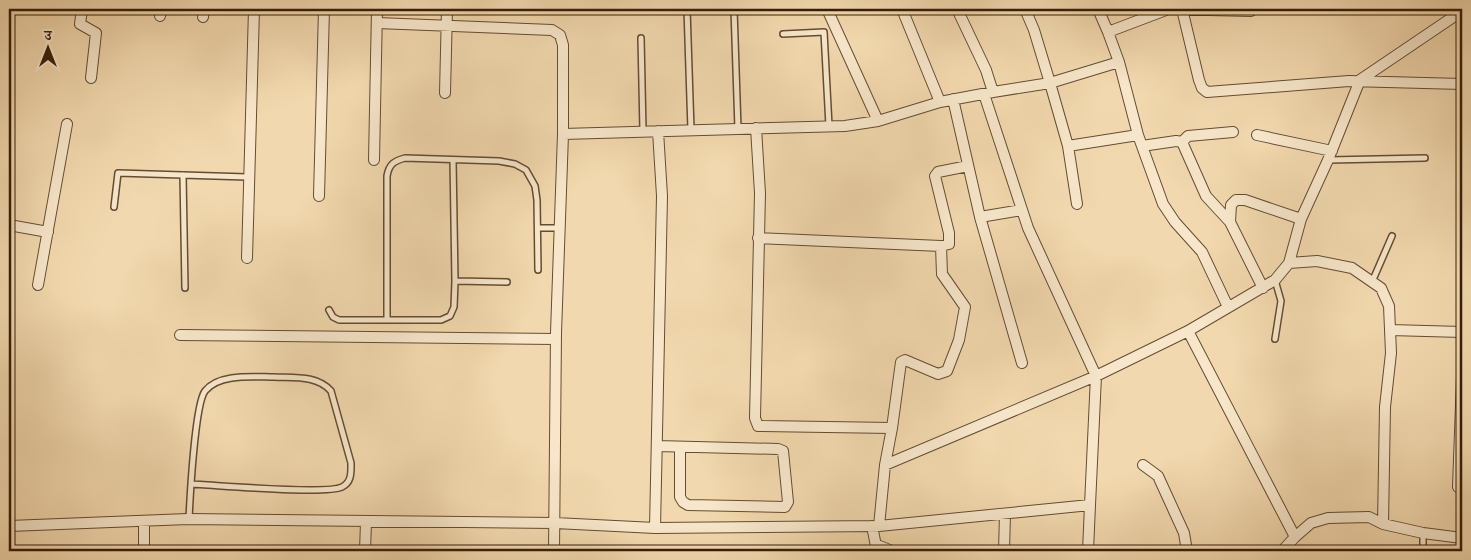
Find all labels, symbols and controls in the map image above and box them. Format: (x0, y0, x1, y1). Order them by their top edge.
north arrow (22, 22, 72, 72)
text: उ (43, 25, 52, 45)

